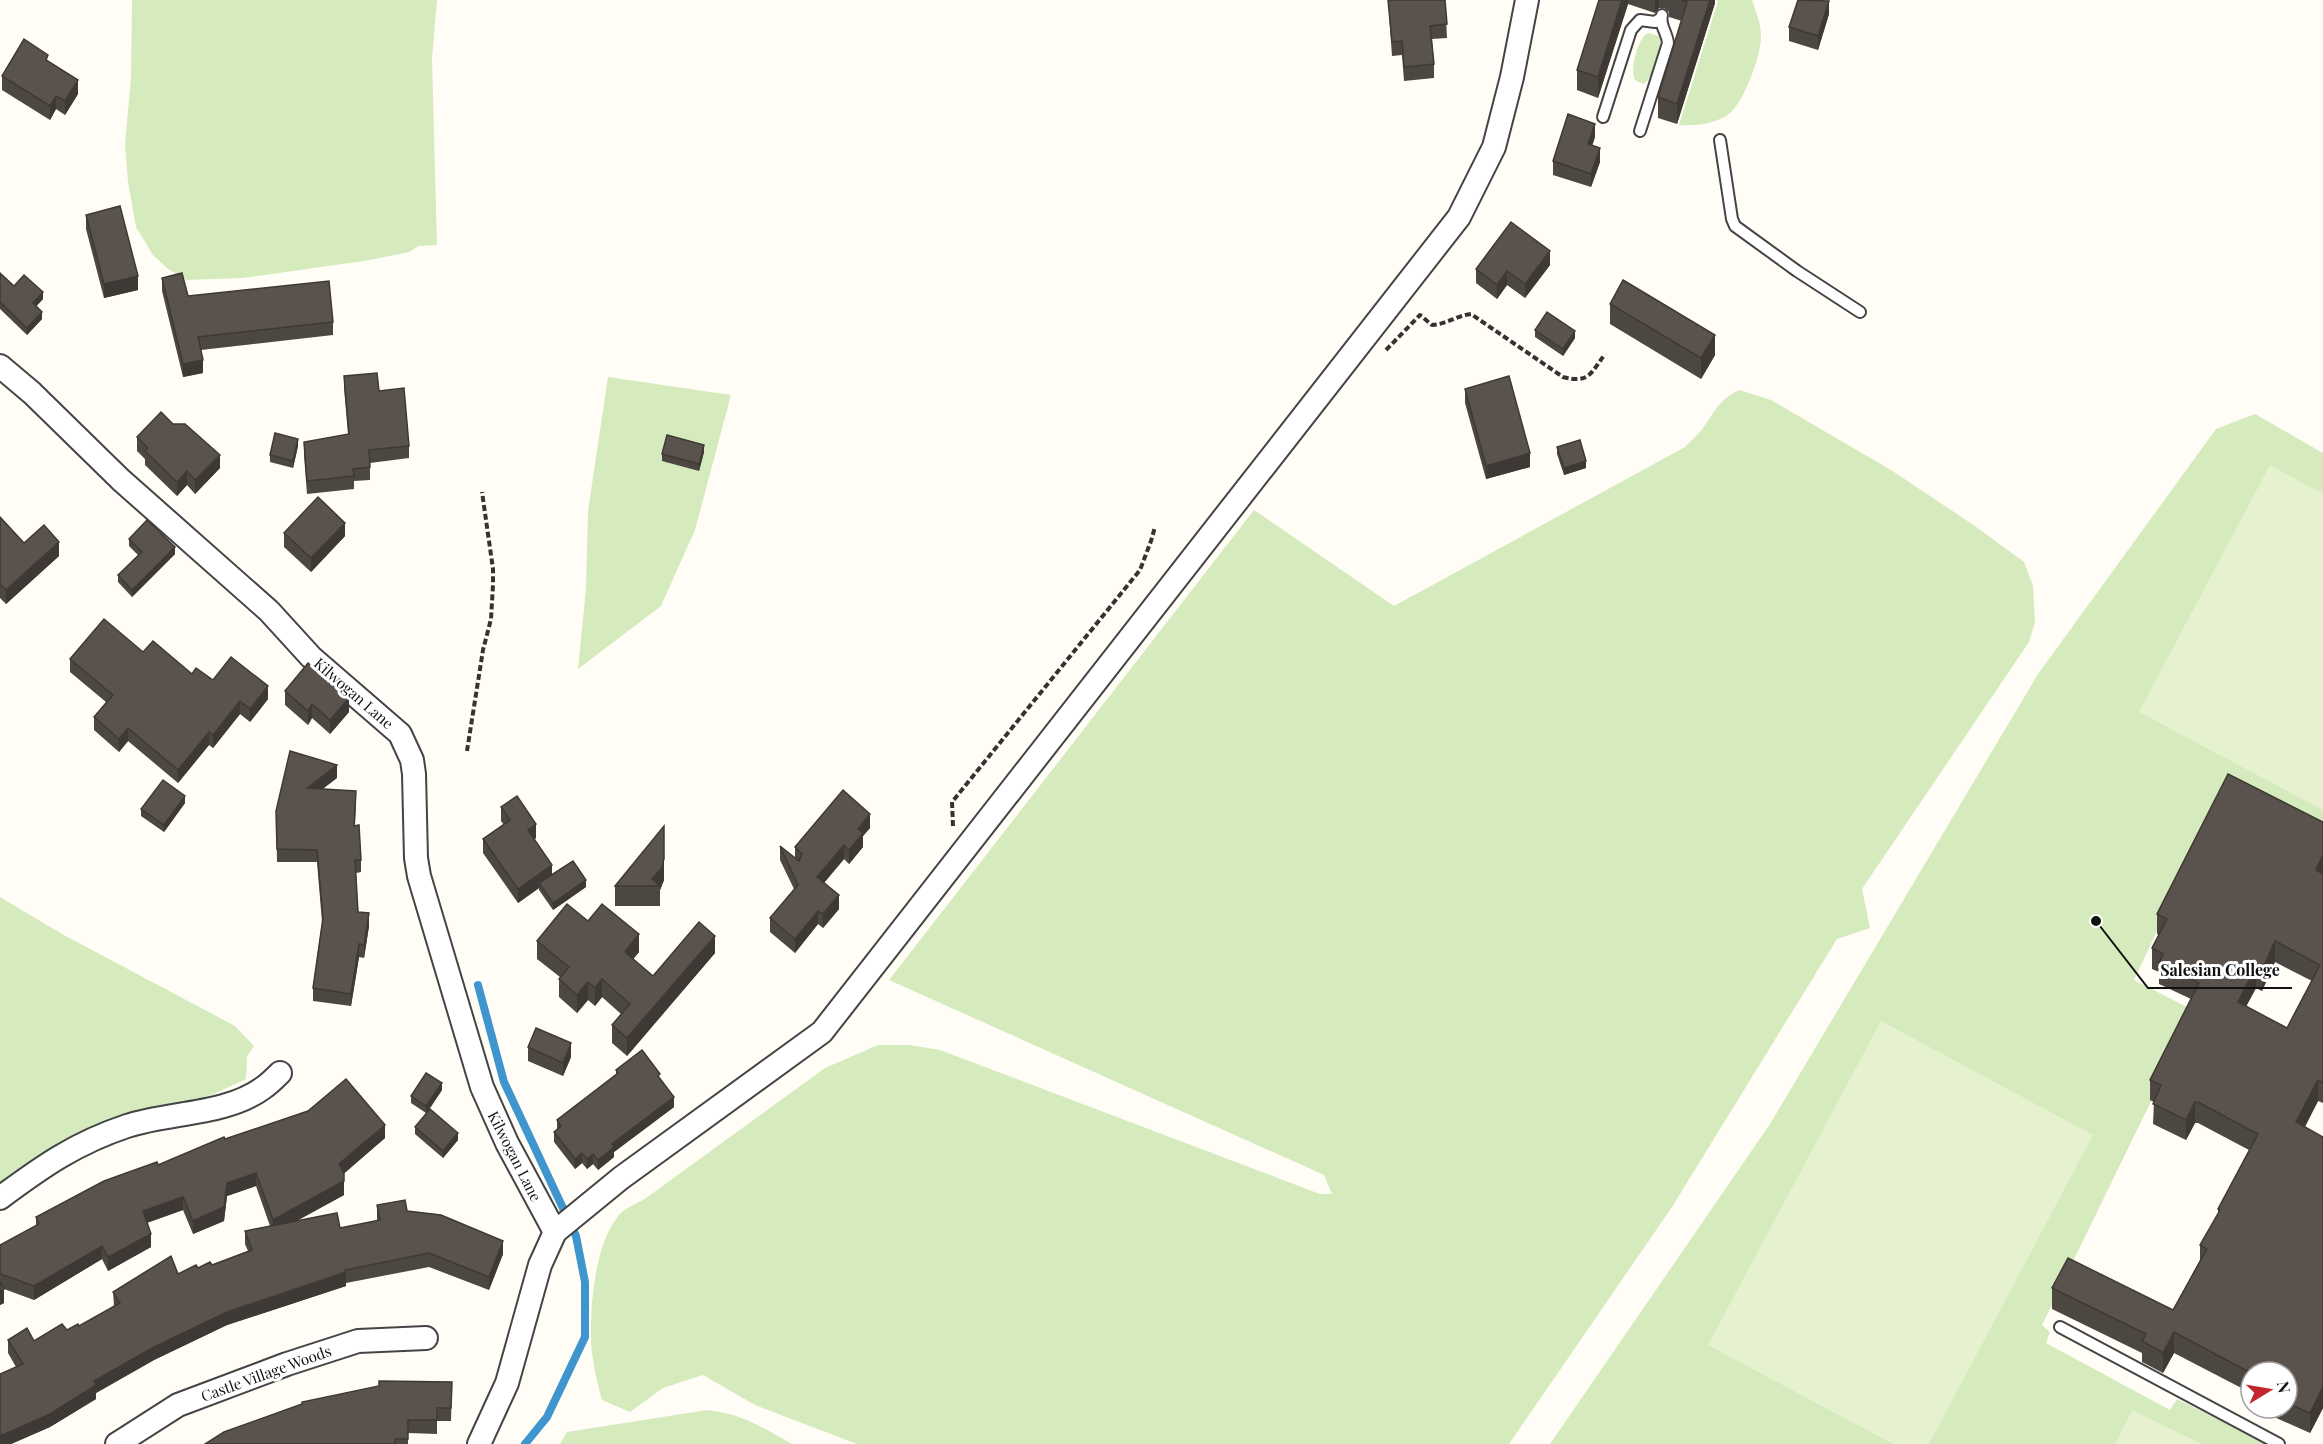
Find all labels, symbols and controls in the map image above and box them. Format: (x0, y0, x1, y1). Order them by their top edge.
street label: Kilwogan Lane (310, 653, 398, 733)
callout: Salesian College (2148, 954, 2292, 988)
text: Salesian College (2160, 959, 2280, 980)
street label: Kilwogan Lane (484, 1107, 546, 1205)
street label: Castle Village Woods (198, 1340, 334, 1406)
north arrow (2239, 1360, 2299, 1420)
text: N (2273, 1379, 2296, 1395)

